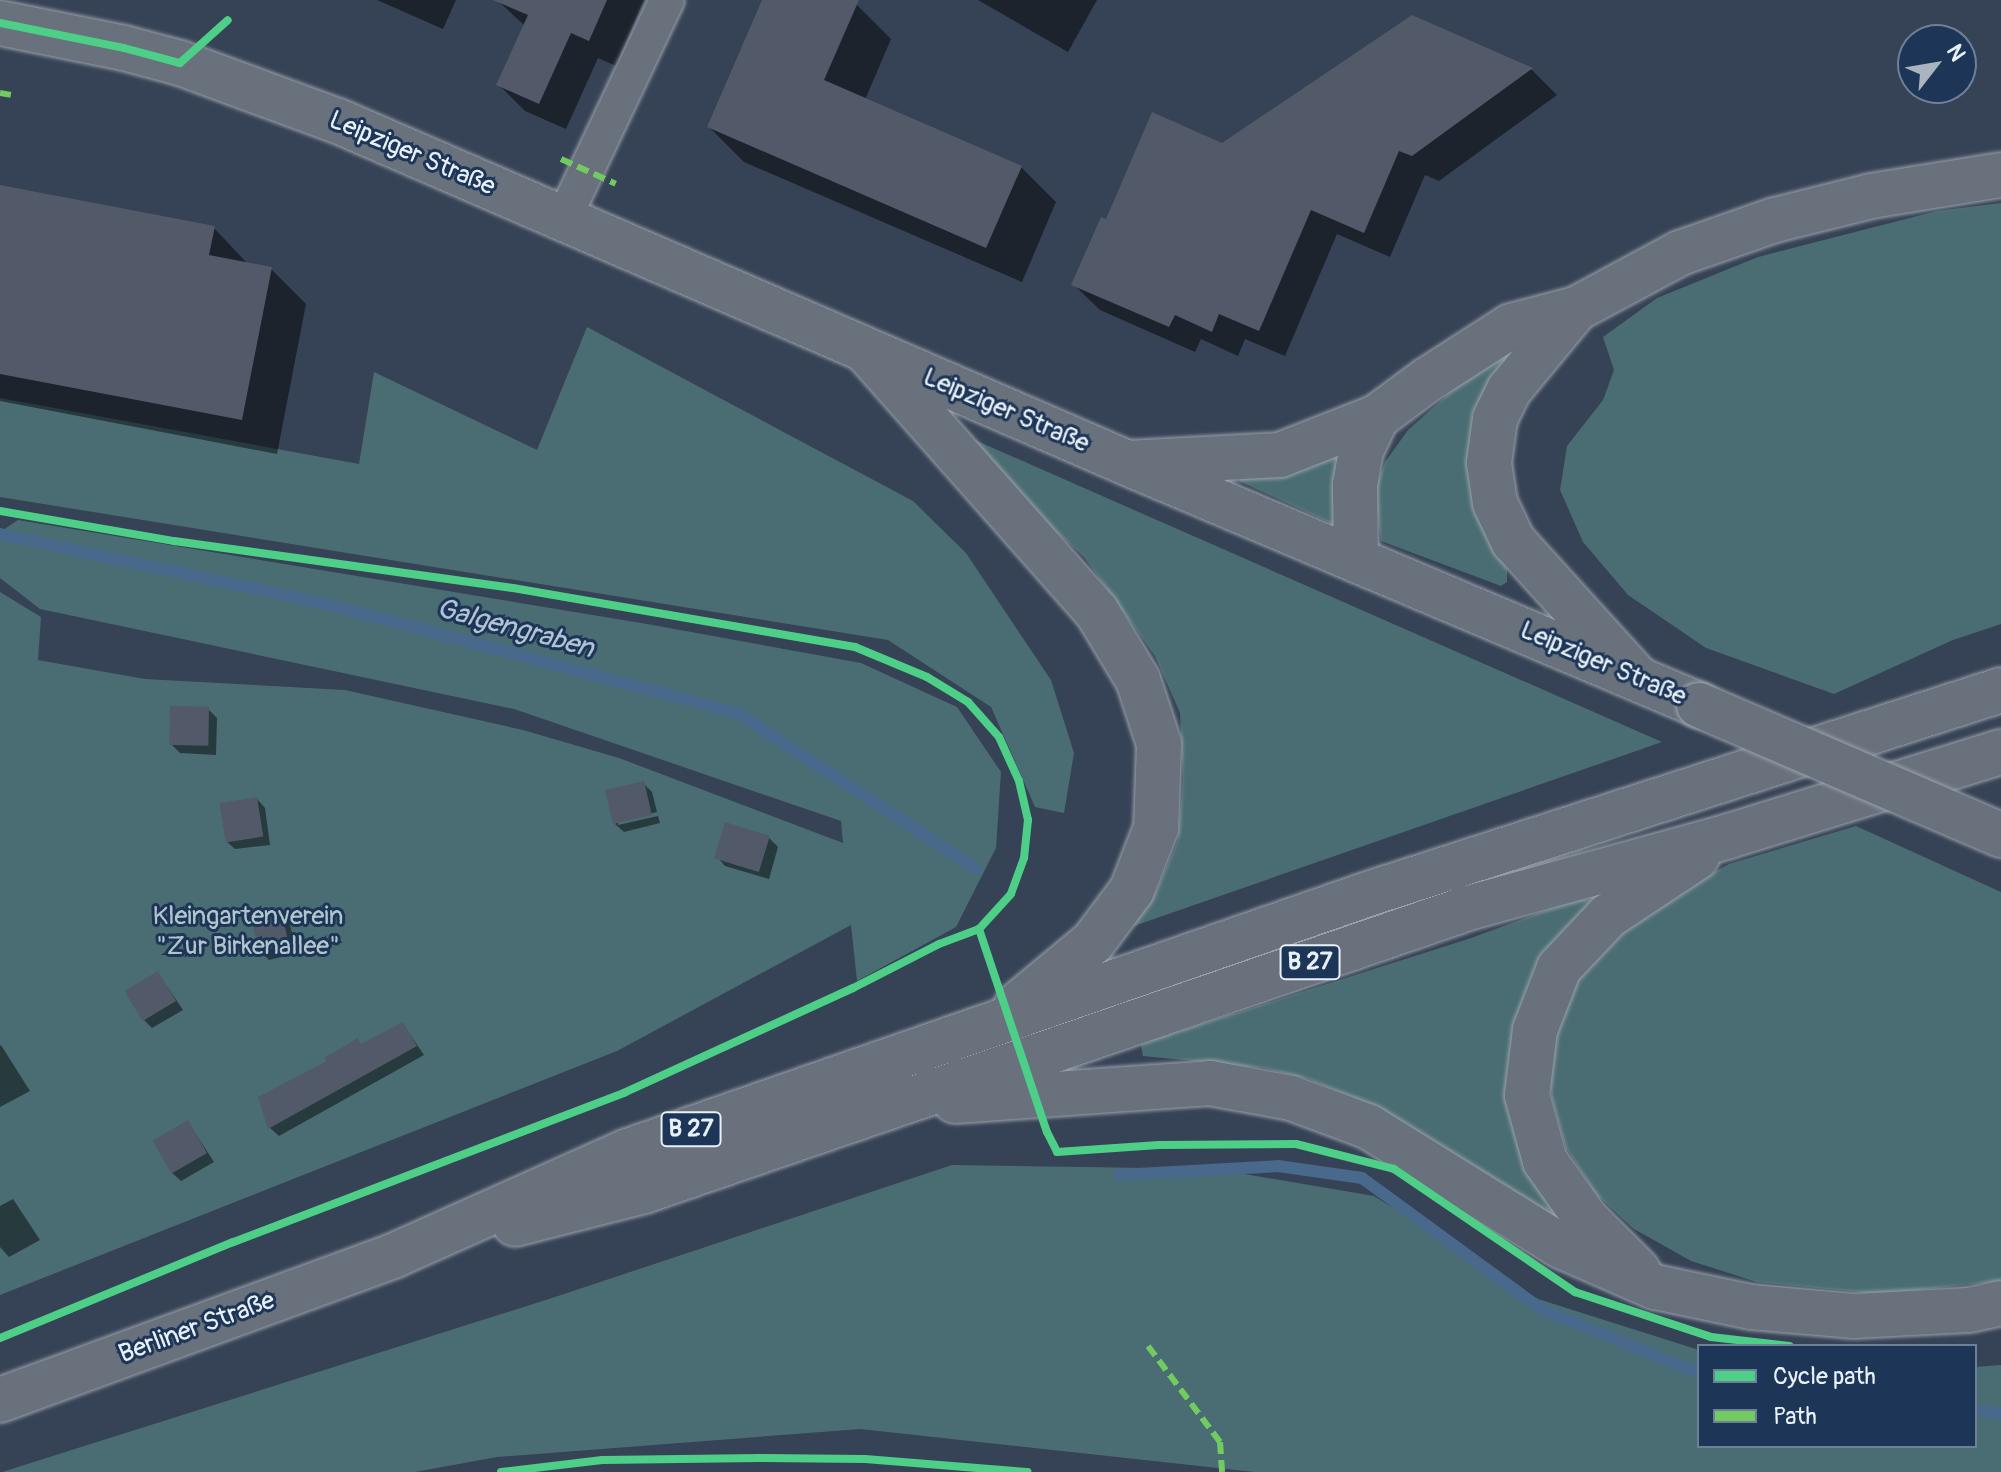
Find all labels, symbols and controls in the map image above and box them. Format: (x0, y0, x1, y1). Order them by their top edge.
north arrow (1897, 24, 1977, 104)
text: N (1940, 39, 1972, 66)
street label: Leipziger Straße (324, 105, 500, 203)
street label: Leipziger Straße (918, 362, 1094, 460)
water label: Galgengraben (433, 592, 597, 666)
street label: Leipziger Straße (1515, 615, 1691, 713)
park label: Kleingartenverein "Zur Birkenallee" (153, 901, 343, 962)
road number: B 27 (1278, 942, 1342, 982)
road number: B 27 (659, 1109, 723, 1149)
street label: Berliner Straße (115, 1285, 279, 1371)
legend (1697, 1344, 1977, 1448)
text: Cycle path (1773, 1362, 1876, 1391)
text: Path (1773, 1402, 1817, 1431)

